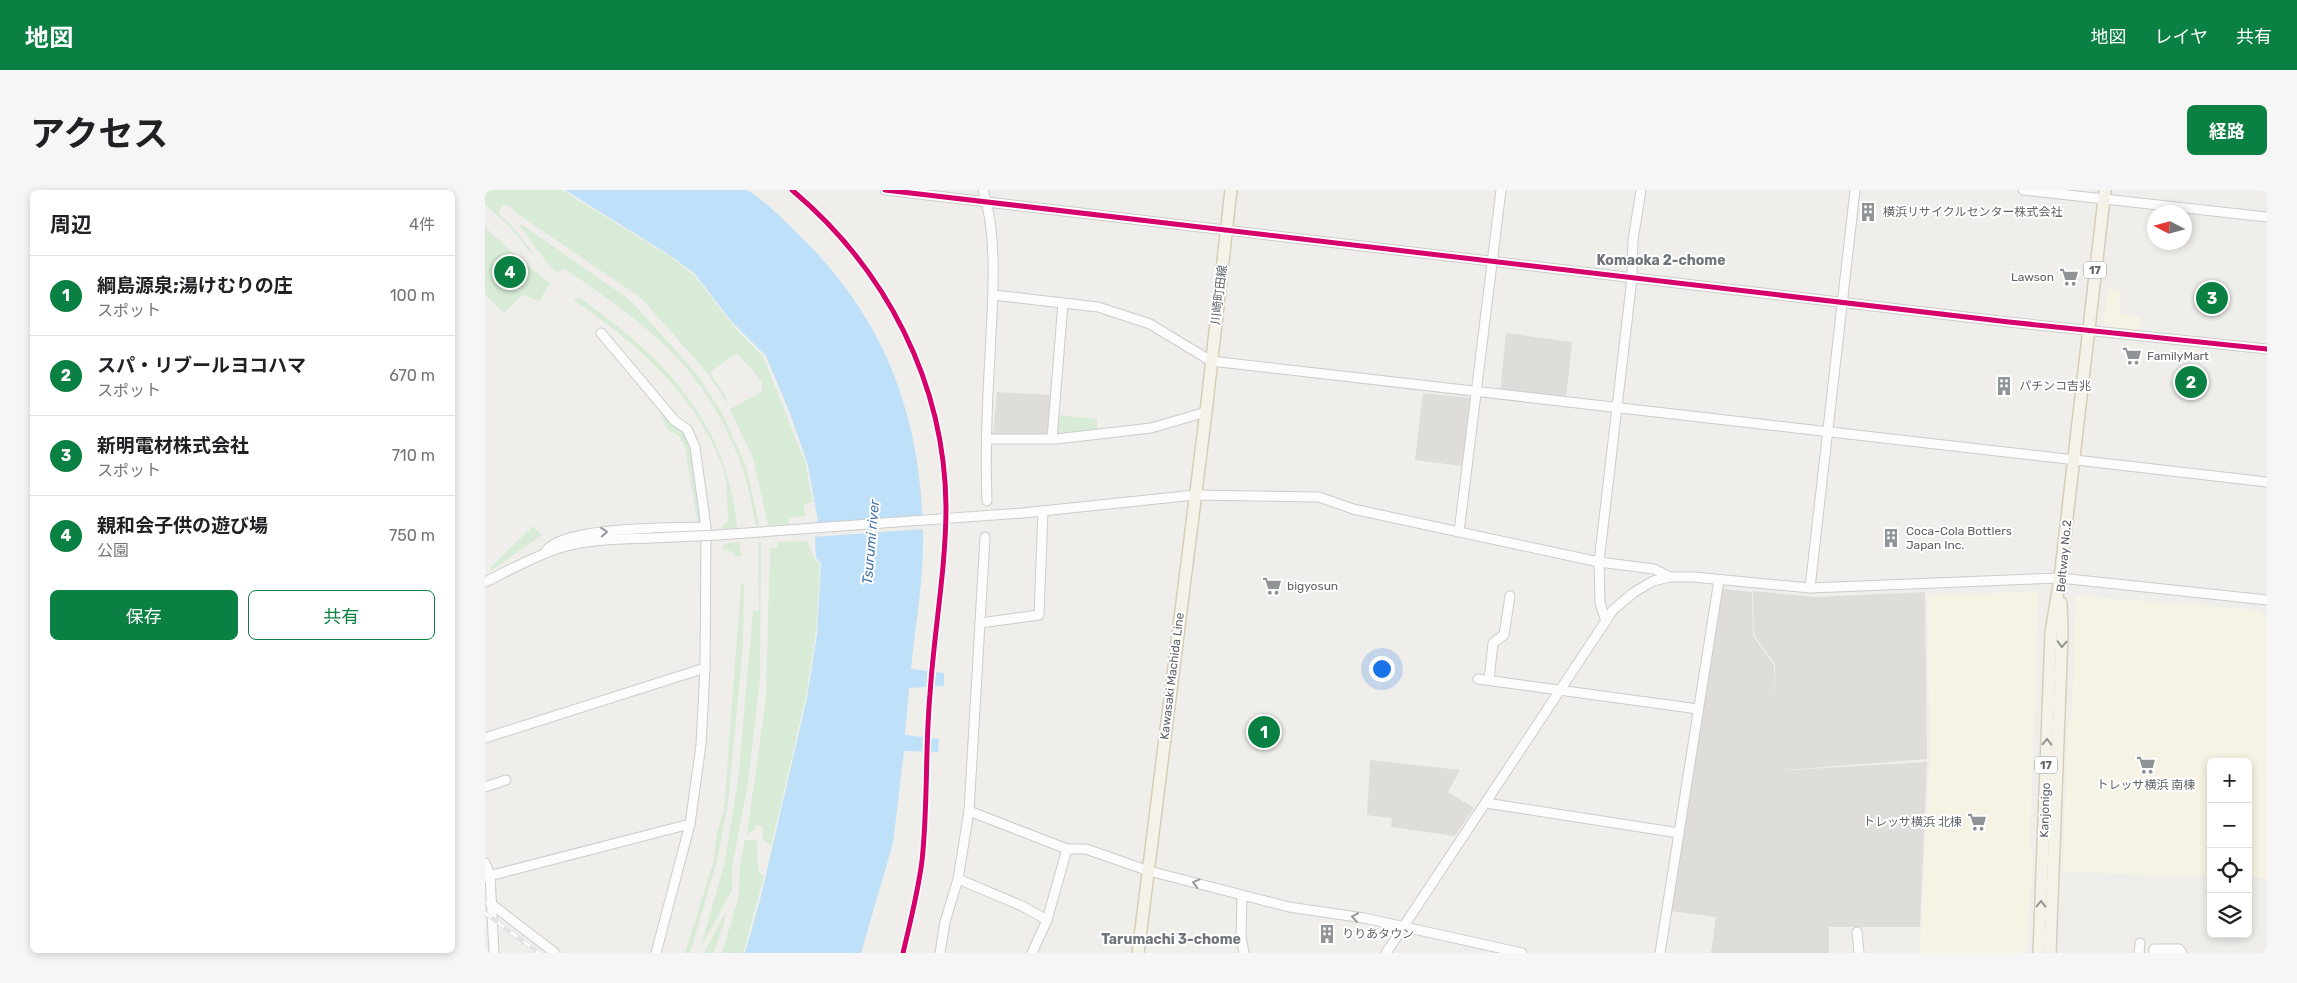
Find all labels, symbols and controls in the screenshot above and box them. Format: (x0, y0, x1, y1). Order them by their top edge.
text: 地図 (25, 24, 73, 52)
text: 地図 (2091, 26, 2127, 48)
text: レイヤ (2155, 26, 2208, 48)
text: 共有 (2236, 26, 2272, 48)
button: 経路 (2187, 105, 2267, 155)
text: アクセス (30, 113, 168, 155)
building icon: 横浜リサイクルセンター株式会社 (1857, 201, 1879, 223)
place label: 横浜リサイクルセンター株式会社 (1883, 205, 2062, 219)
north arrow (2147, 205, 2192, 250)
text: 周辺 (50, 212, 92, 237)
text: 4件 (409, 215, 435, 234)
district label: Komaoka 2-chome (1596, 252, 1726, 269)
pin: 4 (494, 253, 526, 291)
road number: 17 (2084, 262, 2106, 278)
street label: 川崎町田線 (1208, 264, 1230, 326)
supermarket icon: Lawson (2058, 266, 2080, 288)
place label: Lawson (2011, 270, 2054, 284)
text: 綱島源泉;湯けむりの庄 (97, 274, 293, 297)
pin: 3 (2196, 279, 2228, 317)
text: 1 (62, 286, 70, 305)
text: 100 m (390, 286, 435, 305)
text: スポット (97, 301, 161, 320)
supermarket icon: FamilyMart (2121, 345, 2143, 367)
place label: FamilyMart (2147, 349, 2209, 363)
text: スパ・リブールヨコハマ (97, 354, 306, 377)
pin: 2 (2175, 363, 2207, 401)
text: 2 (61, 366, 71, 385)
text: 670 m (389, 366, 435, 385)
building icon: パチンコ吉兆 (1993, 375, 2015, 397)
place label: パチンコ吉兆 (2019, 379, 2091, 393)
text: スポット (97, 381, 161, 400)
text: 新明電材株式会社 (97, 434, 249, 457)
text: 3 (61, 446, 71, 465)
text: 710 m (392, 446, 435, 465)
text: スポット (97, 461, 161, 480)
water label: Tsurumi river (859, 498, 883, 585)
text: 親和会子供の遊び場 (97, 514, 268, 537)
street label: Beltway No.2 (2054, 519, 2074, 593)
place label: Coca-Cola Bottlers Japan Inc. (1906, 524, 2012, 552)
text: 4 (61, 526, 71, 545)
text: 750 m (389, 526, 435, 545)
one-way arrow (600, 526, 608, 537)
building icon: Coca-Cola Bottlers Japan Inc. (1880, 527, 1902, 549)
text: 公園 (97, 541, 129, 560)
supermarket icon: bigyosun (1261, 575, 1283, 597)
place label: bigyosun (1287, 579, 1338, 593)
button: 保存 (50, 590, 238, 640)
button: 共有 (248, 590, 435, 640)
street label: Kawasaki Machida Line (1157, 611, 1187, 740)
one-way arrow (2057, 641, 2067, 649)
your location (1369, 656, 1395, 682)
pin: 1 (1248, 713, 1280, 751)
one-way arrow (2042, 738, 2053, 746)
supermarket icon: トレッサ横浜 南棟 (2135, 754, 2157, 776)
road number: 17 (2035, 756, 2057, 774)
map controls (2207, 758, 2252, 938)
button: + (2207, 758, 2252, 803)
place label: トレッサ横浜 南棟 (2097, 778, 2195, 792)
street label: Kanjonigo (2037, 782, 2053, 838)
button: − (2207, 803, 2252, 848)
supermarket icon: トレッサ横浜 北棟 (1966, 811, 1988, 833)
place label: トレッサ横浜 北棟 (1863, 815, 1962, 829)
button: locate (2207, 848, 2252, 893)
one-way arrow (1192, 878, 1201, 889)
button: layers (2207, 893, 2252, 938)
one-way arrow (2036, 900, 2047, 908)
one-way arrow (1351, 912, 1359, 923)
building icon: りりあタウン (1316, 923, 1338, 945)
place label: りりあタウン (1342, 927, 1414, 941)
district label: Tarumachi 3-chome (1101, 931, 1241, 948)

